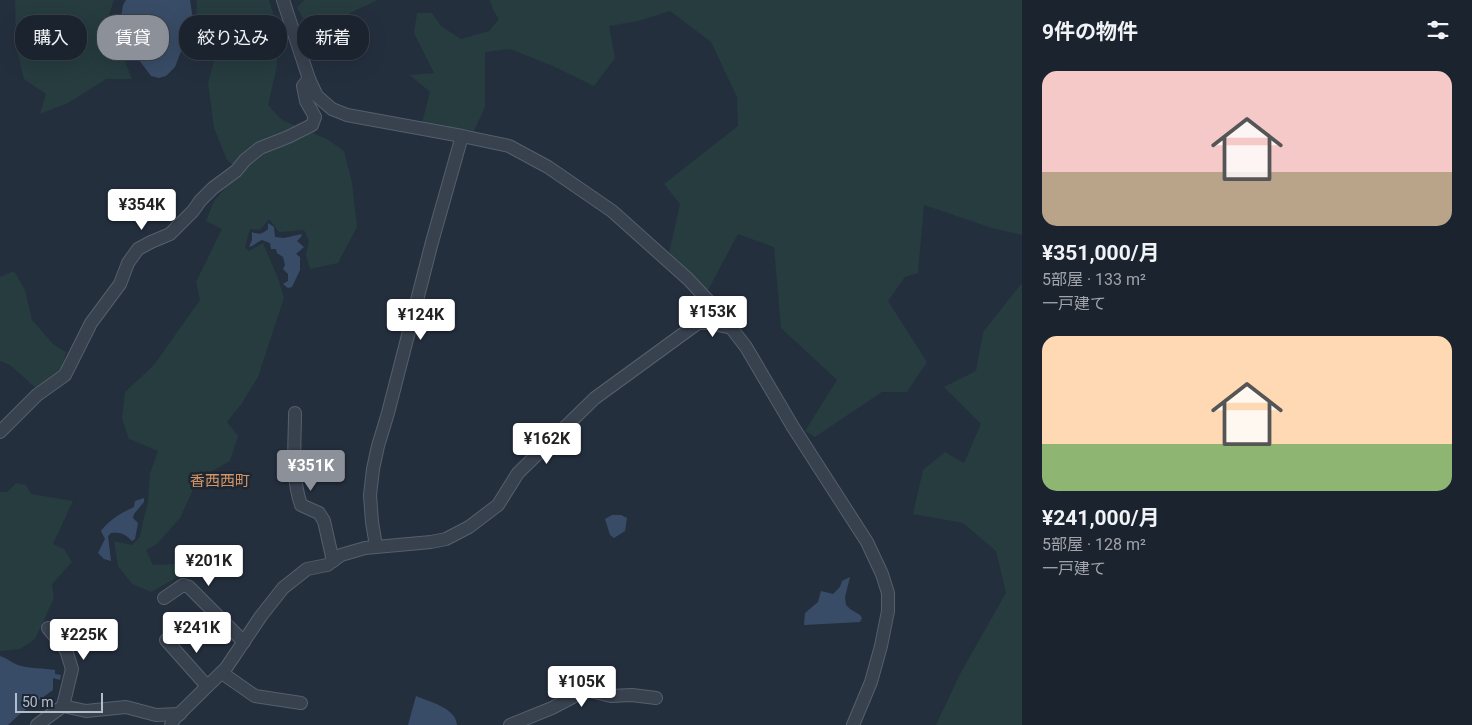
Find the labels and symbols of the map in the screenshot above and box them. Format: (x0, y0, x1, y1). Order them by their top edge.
pin: ¥354K (107, 188, 177, 231)
pin: ¥153K (678, 296, 748, 338)
pin: ¥124K (386, 298, 456, 341)
pin: ¥162K (512, 422, 582, 465)
pin: ¥351K (276, 450, 346, 492)
district label: 香西西町 (190, 472, 250, 490)
pin: ¥201K (174, 544, 244, 587)
pin: ¥241K (162, 612, 232, 654)
pin: ¥225K (49, 618, 119, 661)
pin: ¥105K (547, 666, 617, 708)
scale bar (15, 690, 102, 713)

